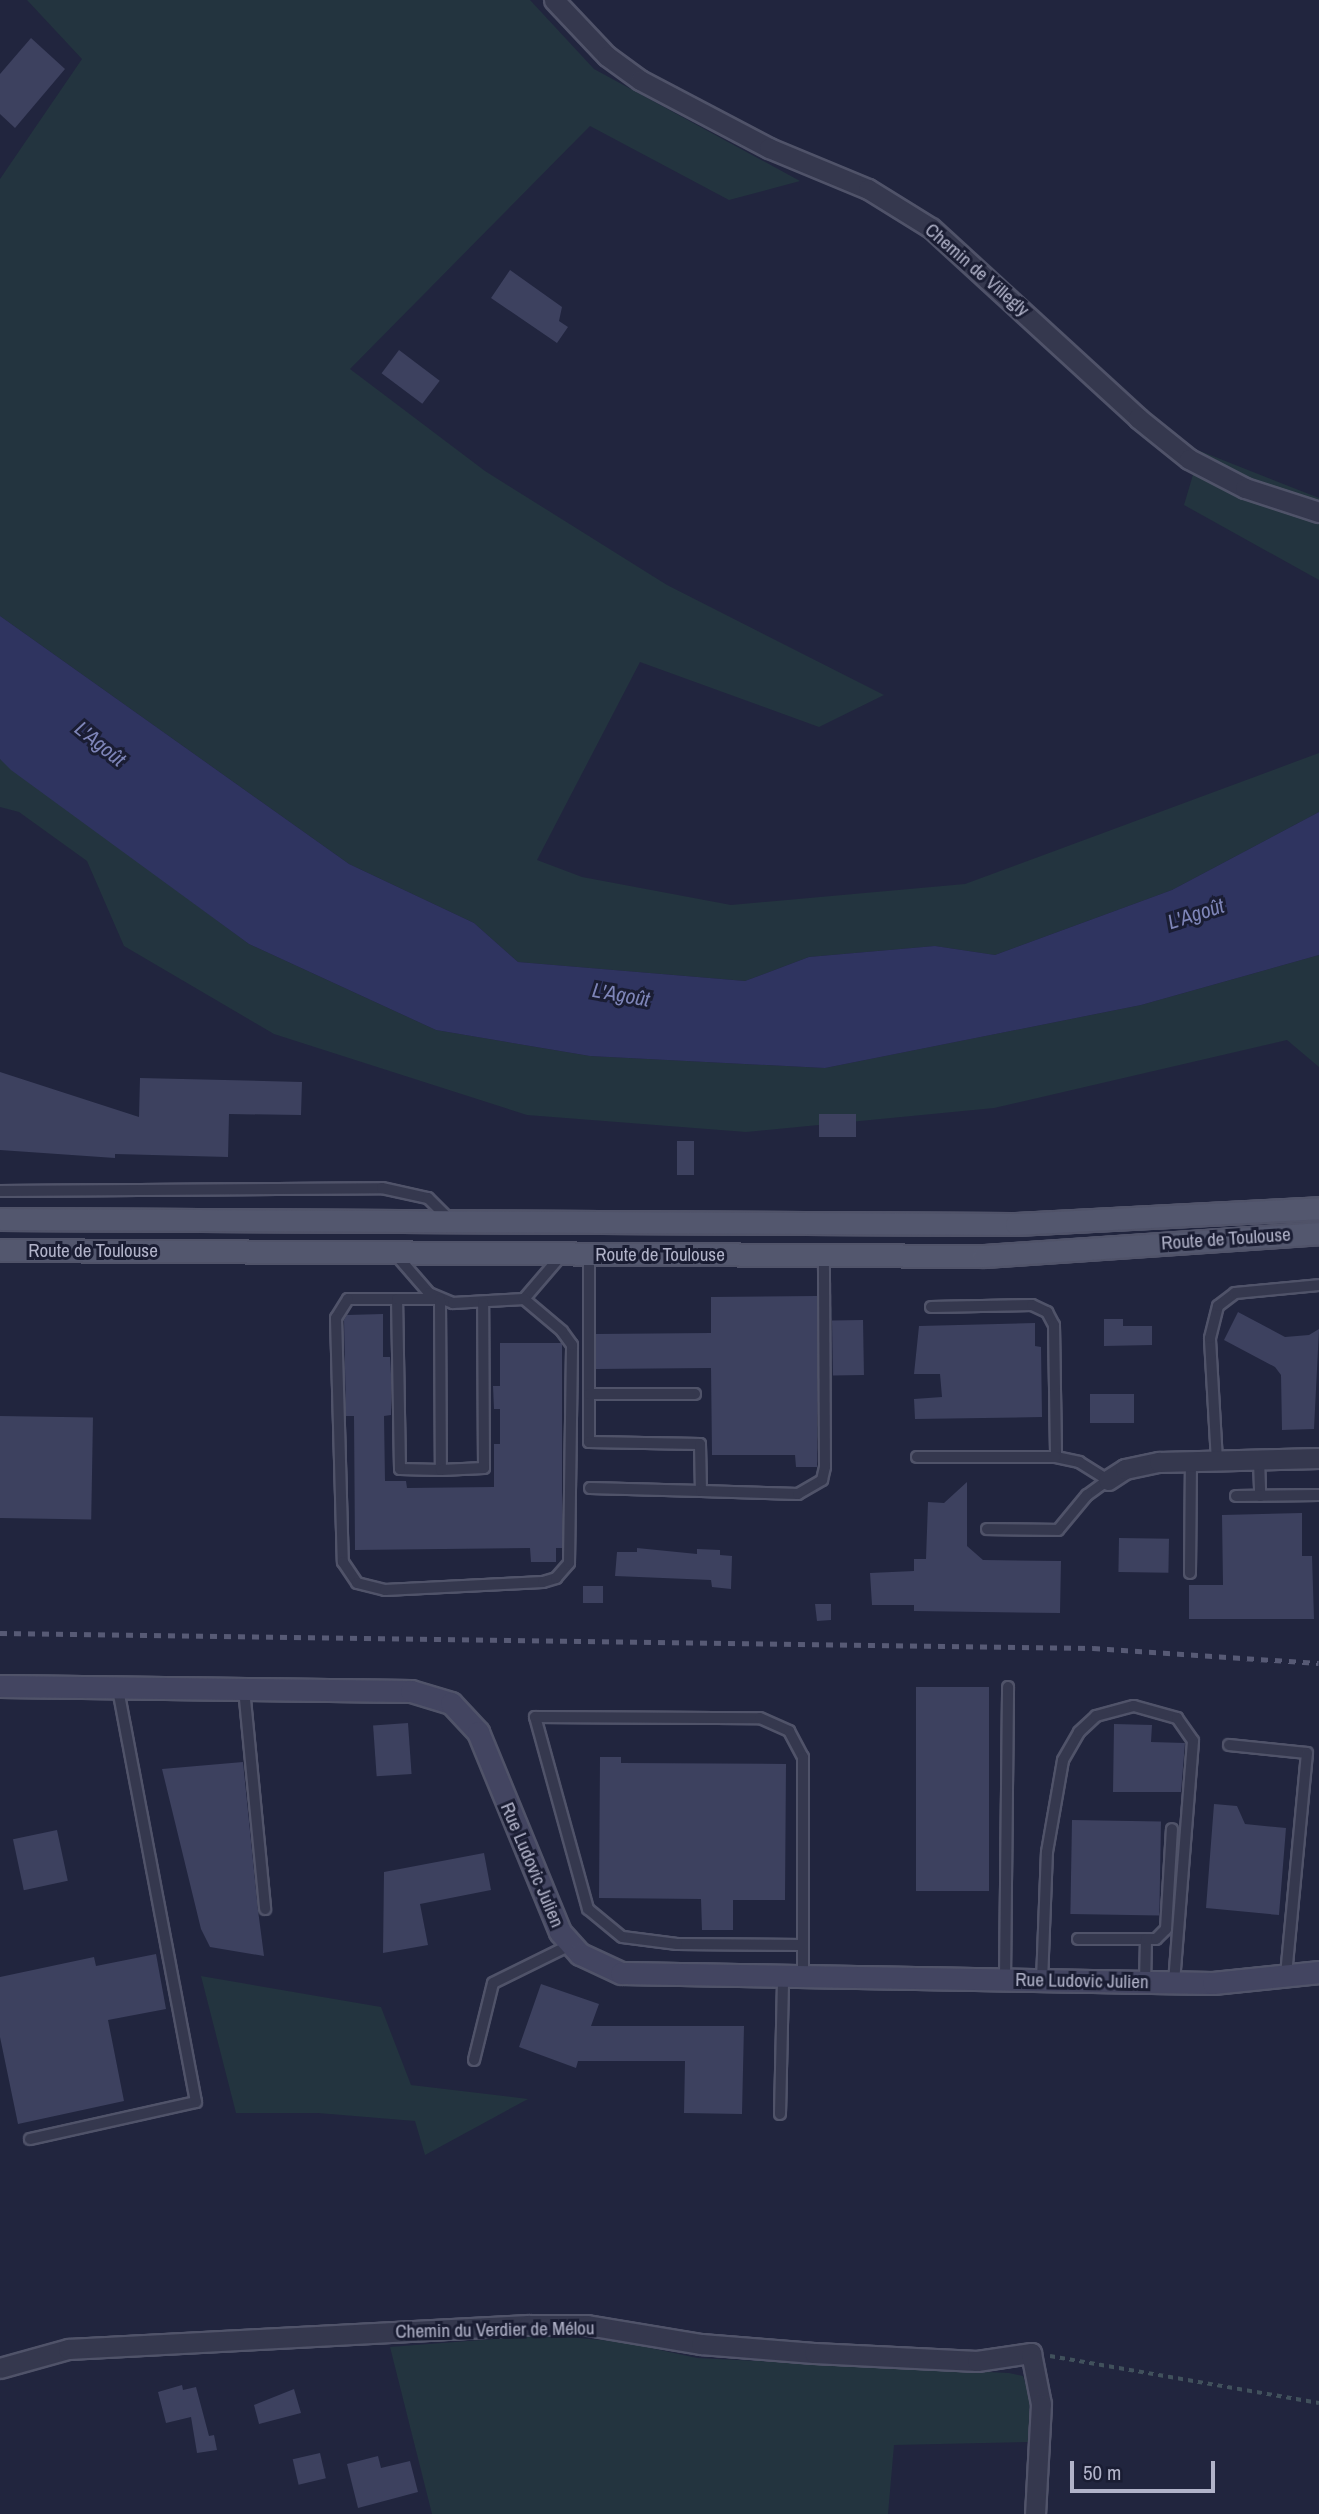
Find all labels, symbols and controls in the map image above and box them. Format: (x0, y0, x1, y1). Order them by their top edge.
street label: Chemin de Villegly (920, 219, 1034, 321)
water label: L'Agoût (70, 716, 130, 772)
water label: L'Agoût (1165, 893, 1227, 935)
water label: L'Agoût (590, 978, 652, 1012)
street label: Route de Toulouse (1160, 1223, 1292, 1255)
street label: Route de Toulouse (28, 1240, 158, 1262)
street label: Route de Toulouse (595, 1244, 725, 1266)
street label: Rue Ludovic Julien (495, 1799, 569, 1931)
street label: Rue Ludovic Julien (1015, 1968, 1149, 1994)
street label: Chemin du Verdier de Mélou (395, 2317, 595, 2343)
scale bar (1074, 2448, 1219, 2492)
text: 50 m (1083, 2458, 1121, 2487)

